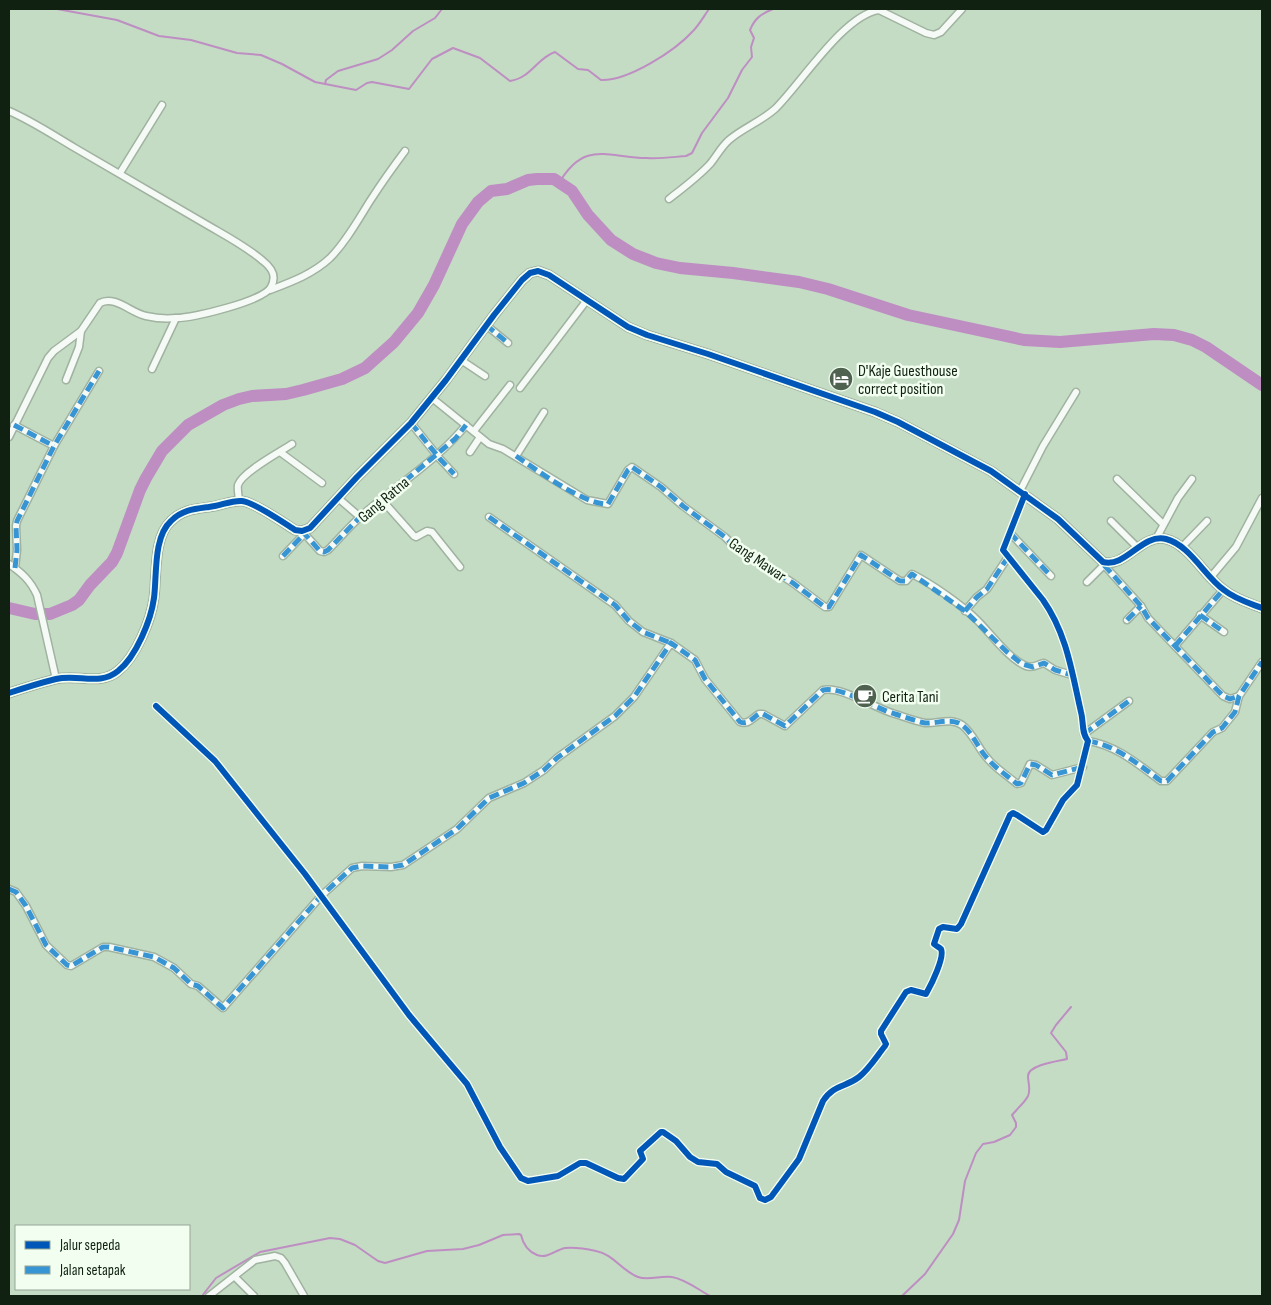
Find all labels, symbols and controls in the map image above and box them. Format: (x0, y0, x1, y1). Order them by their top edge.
place label: D'Kaje Guesthouse correct position (858, 362, 958, 399)
hotel icon: D'Kaje Guesthouse correct position (828, 366, 854, 392)
street label: Gang Ratna (354, 473, 413, 527)
street label: Gang Mawar (725, 534, 790, 587)
cafe icon: Cerita Tani (852, 683, 878, 709)
place label: Cerita Tani (882, 688, 939, 707)
legend (15, 1225, 190, 1290)
text: Jalur sepeda (59, 1236, 121, 1255)
text: Jalan setapak (59, 1261, 126, 1280)

